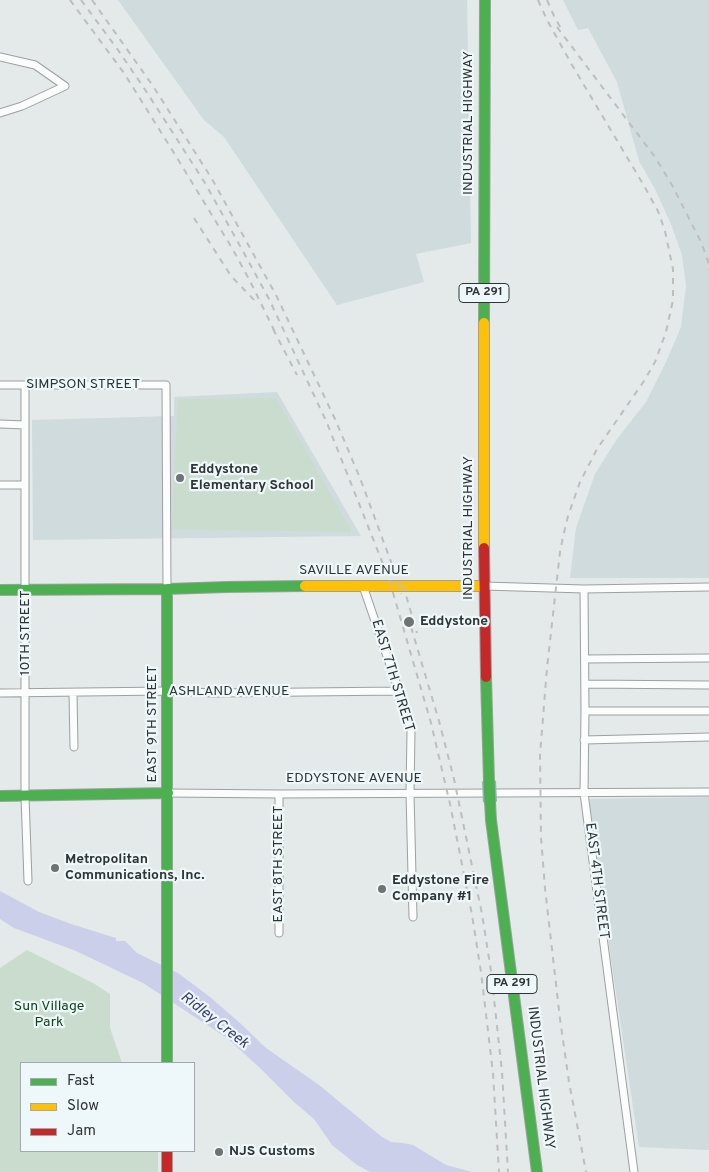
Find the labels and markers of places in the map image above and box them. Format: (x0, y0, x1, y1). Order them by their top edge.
place label: Eddystone Elementary School (190, 462, 314, 494)
marker: Eddystone Elementary School (174, 472, 186, 484)
place label: Eddystone (420, 614, 488, 630)
marker: Eddystone (402, 615, 416, 629)
place label: Metropolitan Communications, Inc. (65, 852, 205, 884)
marker: Metropolitan Communications, Inc. (49, 862, 61, 874)
place label: Eddystone Fire Company #1 (392, 873, 489, 906)
marker: Eddystone Fire Company #1 (376, 883, 388, 895)
place label: NJS Customs (229, 1144, 315, 1160)
marker: NJS Customs (213, 1146, 225, 1158)

